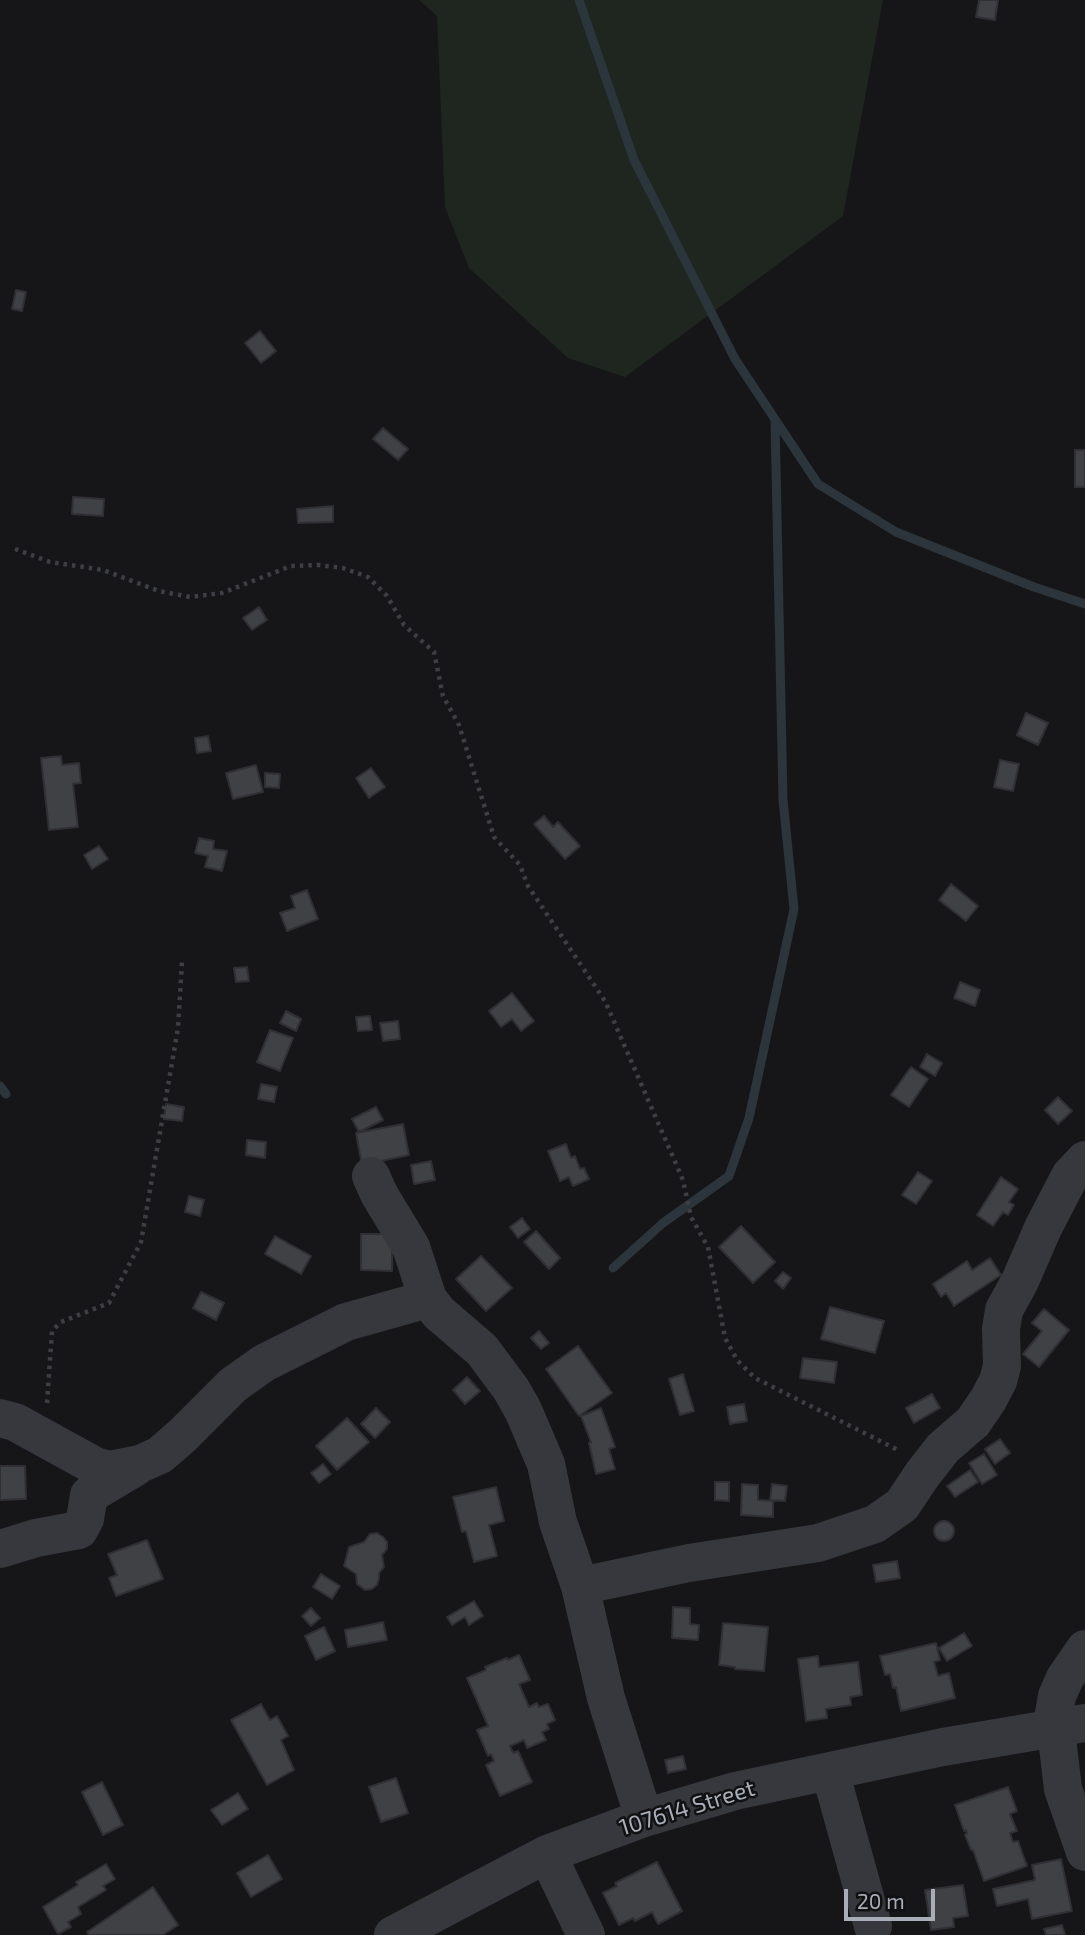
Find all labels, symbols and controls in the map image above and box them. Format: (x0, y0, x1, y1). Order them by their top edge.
street label: 107614 Street (616, 1774, 758, 1842)
scale bar (847, 1876, 938, 1920)
text: 20 m (857, 1888, 905, 1913)

